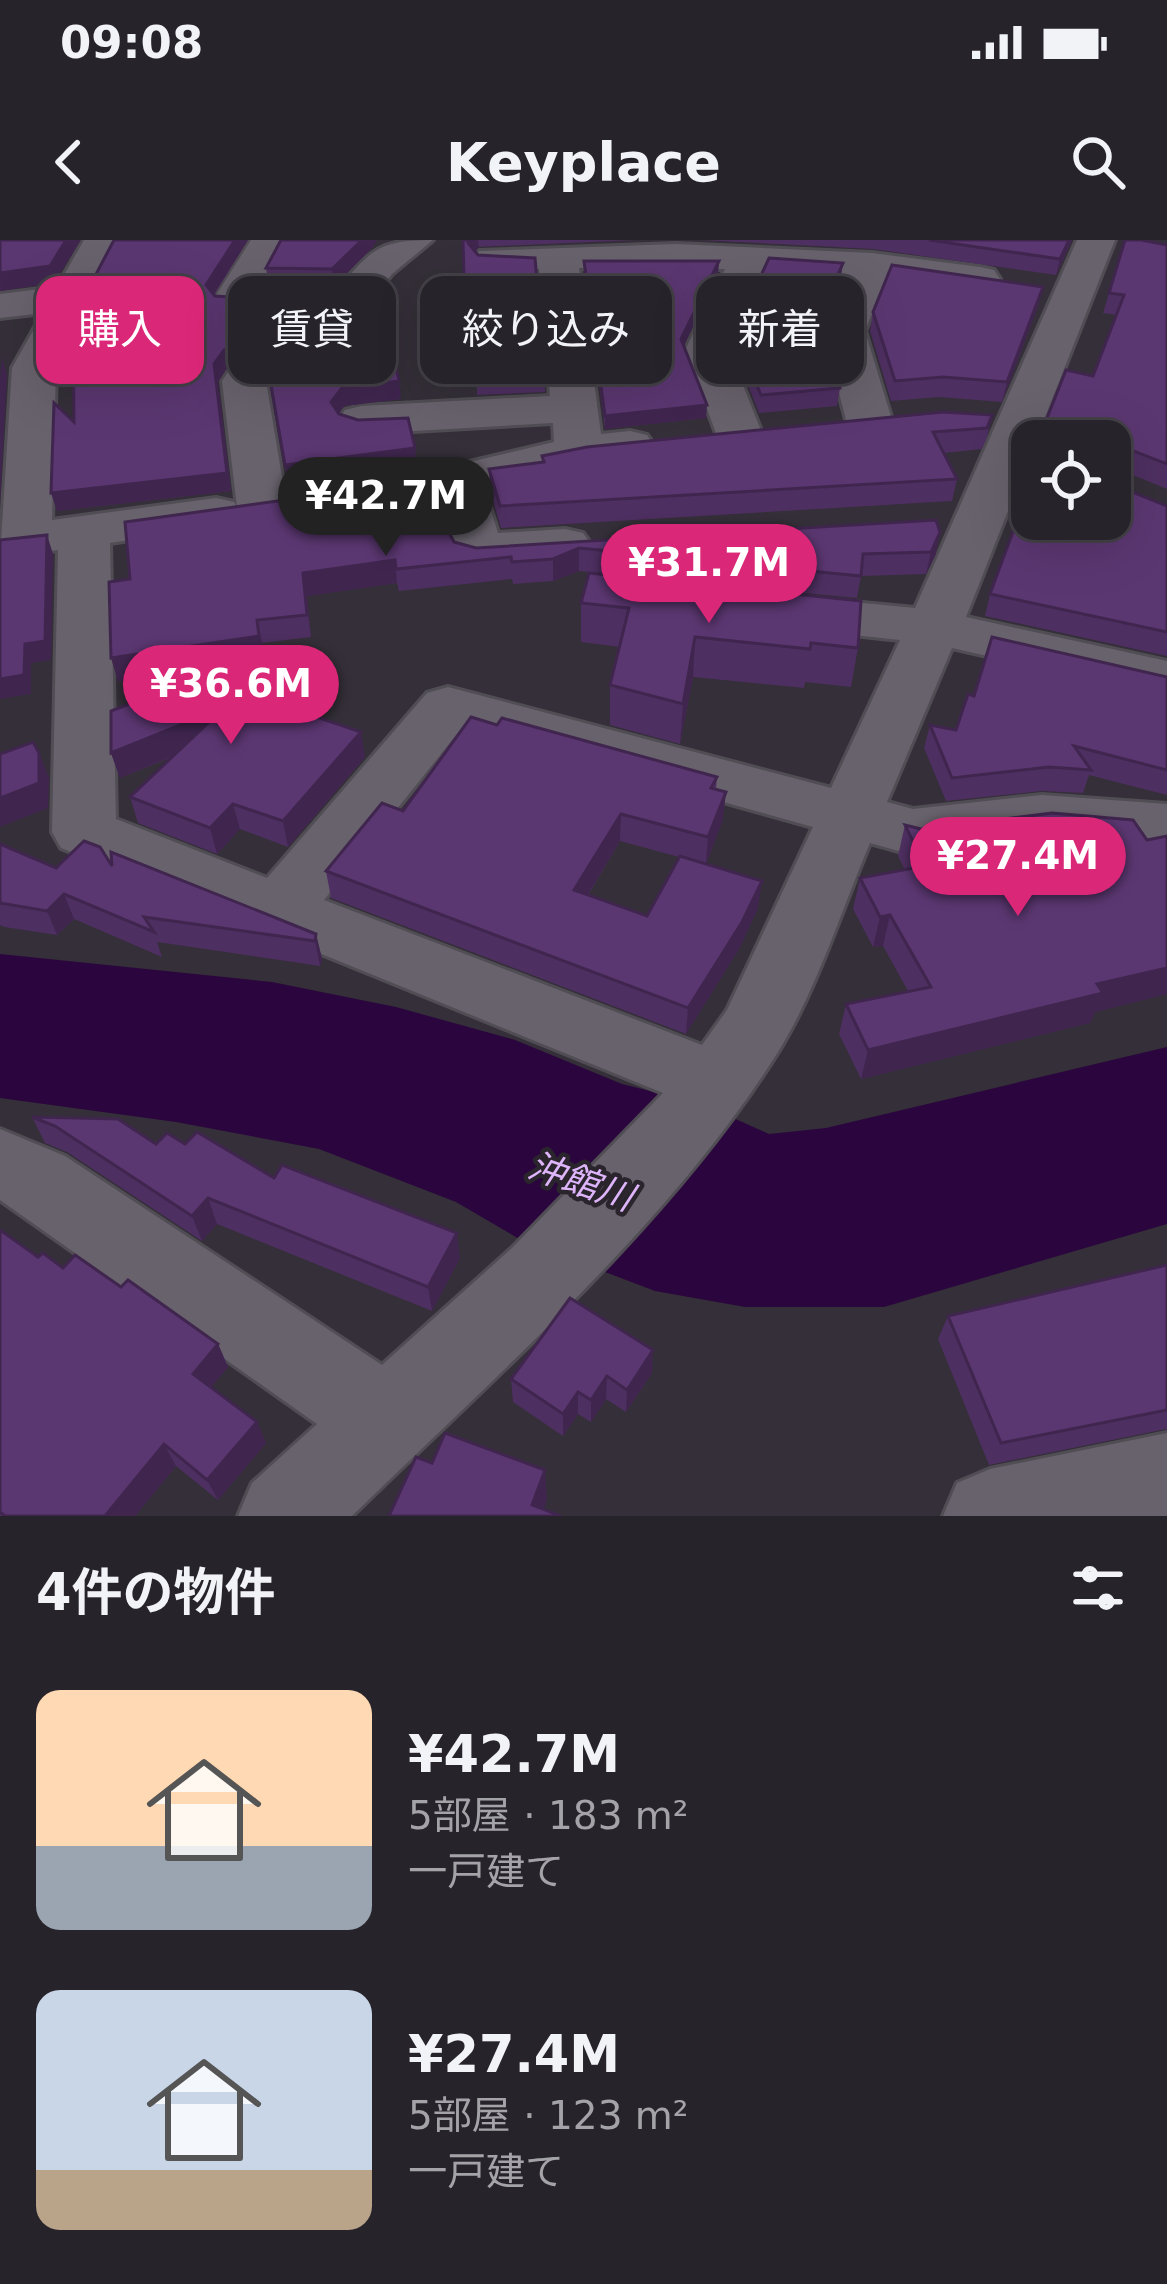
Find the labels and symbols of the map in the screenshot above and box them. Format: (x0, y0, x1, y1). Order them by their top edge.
pin: ¥42.7M (288, 457, 484, 559)
pin: ¥31.7M (611, 524, 807, 626)
pin: ¥36.6M (133, 645, 329, 747)
pin: ¥27.4M (920, 817, 1116, 919)
water label: 沖館川 (523, 1145, 642, 1220)

